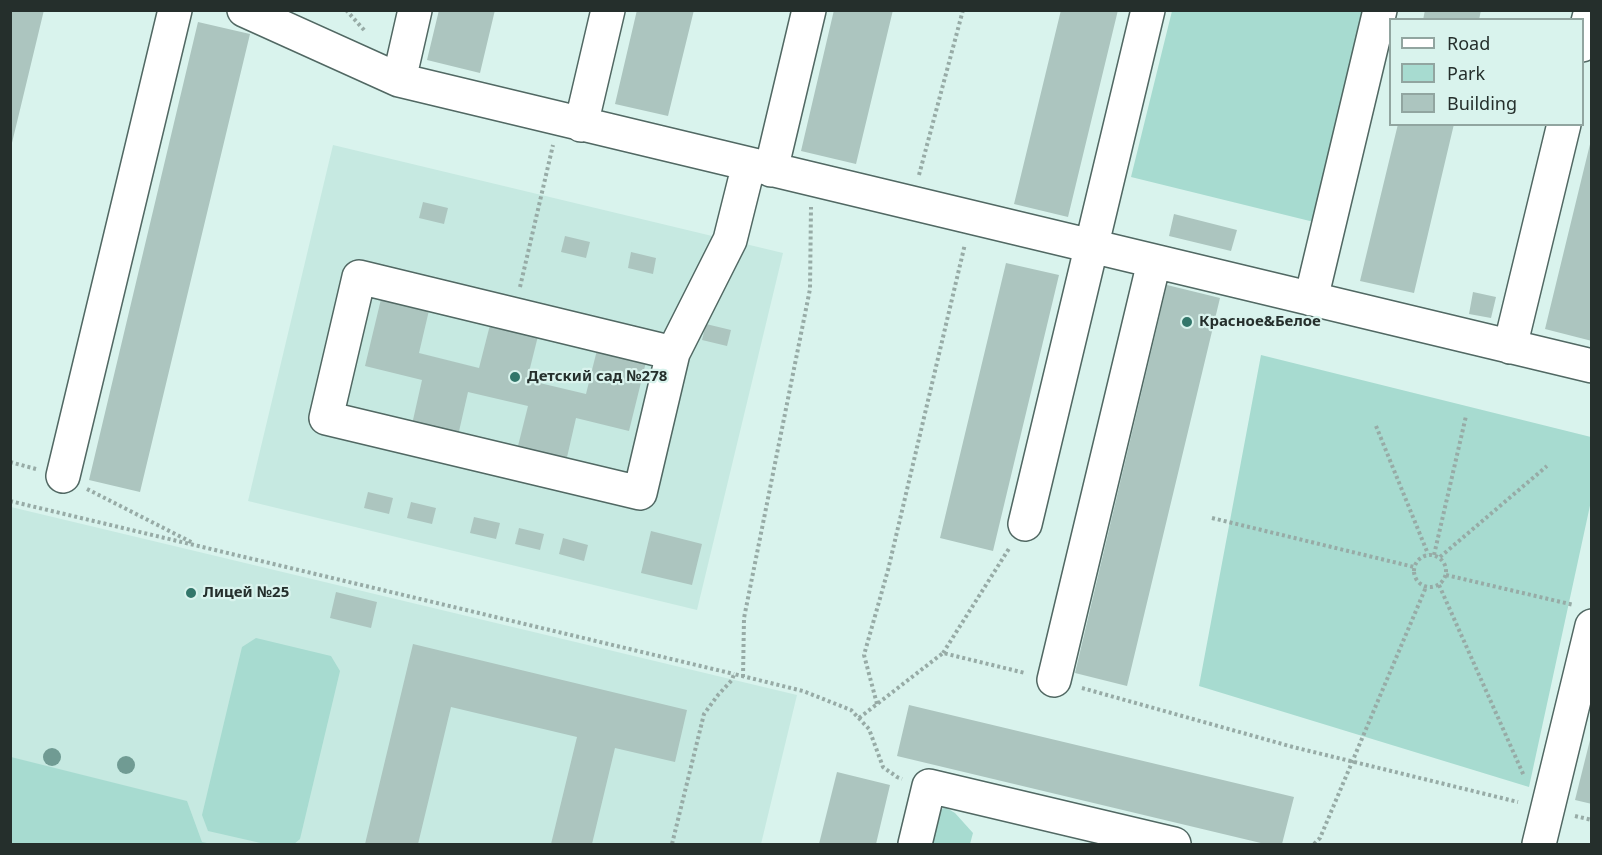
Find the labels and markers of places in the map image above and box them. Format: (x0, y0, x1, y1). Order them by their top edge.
place label: Красное&Белое (1199, 313, 1321, 331)
marker: Красное&Белое (1180, 315, 1194, 329)
place label: Детский сад №278 (527, 368, 667, 386)
marker: Детский сад №278 (508, 370, 522, 384)
place label: Лицей №25 (203, 584, 289, 602)
marker: Лицей №25 (184, 586, 198, 600)

